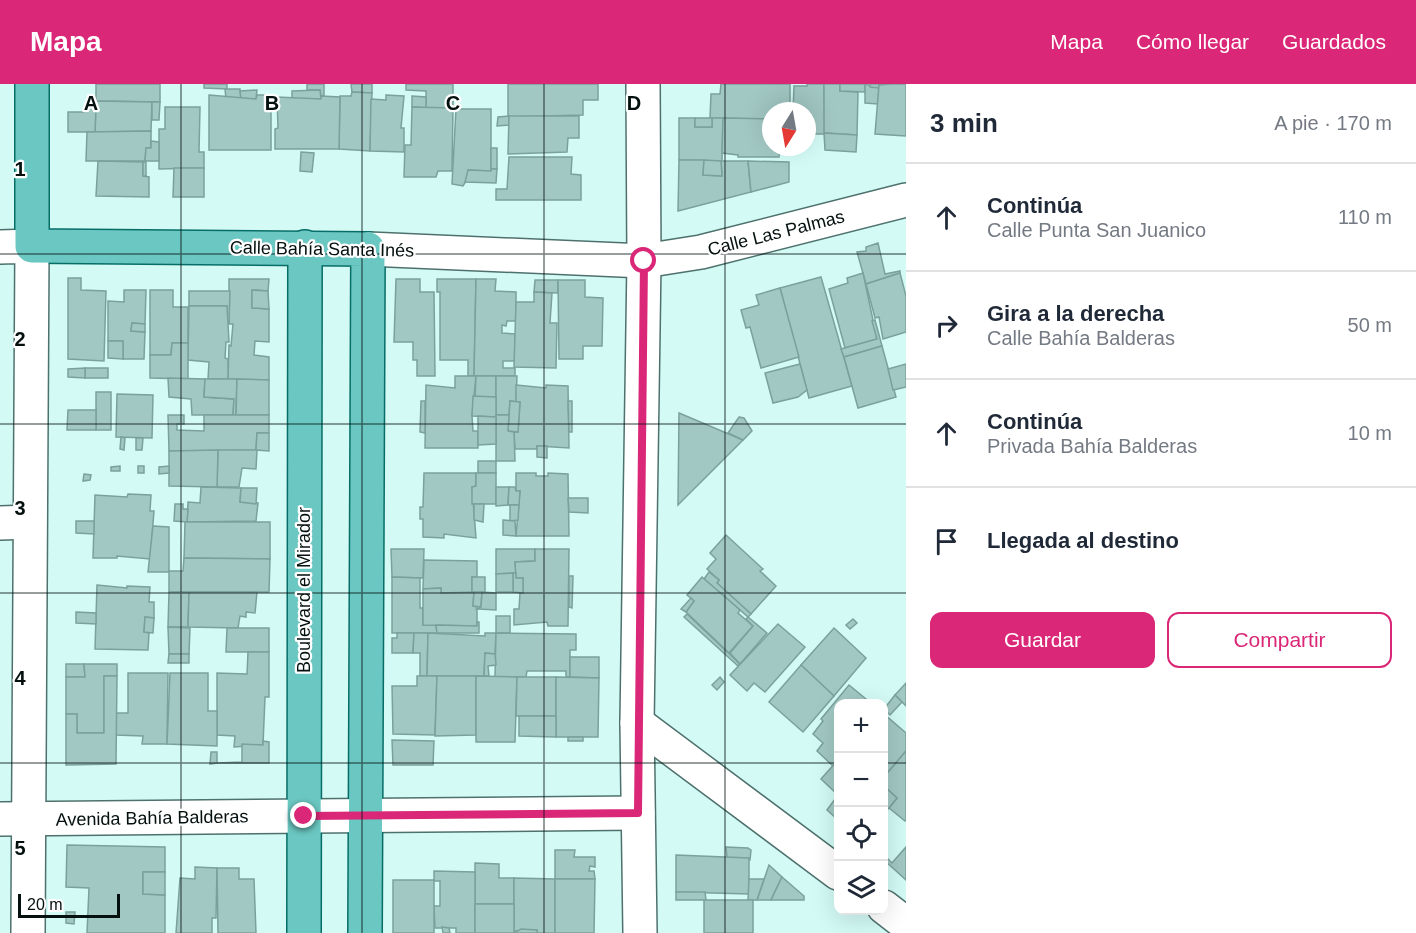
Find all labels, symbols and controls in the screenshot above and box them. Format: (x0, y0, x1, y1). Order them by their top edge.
text: Mapa (30, 26, 102, 57)
text: Mapa (1050, 30, 1103, 53)
text: Cómo llegar (1136, 30, 1249, 53)
text: Guardados (1282, 30, 1386, 53)
text: A (84, 92, 98, 114)
text: B (265, 92, 279, 114)
text: C (446, 92, 460, 114)
text: D (627, 92, 641, 114)
north arrow (762, 102, 816, 156)
text: 3 min (930, 108, 998, 138)
text: A pie · 170 m (1274, 112, 1392, 134)
text: 1 (14, 158, 26, 180)
text: Continúa (987, 193, 1082, 218)
icon: ahead (930, 201, 963, 234)
street label: Calle Las Palmas (706, 206, 846, 260)
text: 110 m (1338, 206, 1392, 228)
text: Calle Punta San Juanico (987, 219, 1206, 241)
street label: Calle Bahía Santa Inés (230, 237, 414, 261)
route start (630, 247, 656, 273)
text: Gira a la derecha (987, 301, 1164, 326)
icon: right (930, 309, 963, 342)
text: 50 m (1348, 314, 1392, 336)
text: Calle Bahía Balderas (987, 327, 1175, 349)
text: 2 (14, 328, 26, 350)
text: Continúa (987, 409, 1082, 434)
icon: ahead (930, 417, 963, 450)
text: 10 m (1348, 422, 1392, 444)
text: Privada Bahía Balderas (987, 435, 1197, 457)
text: 3 (14, 497, 26, 519)
street label: Boulevard el Mirador (294, 507, 314, 673)
icon: arrive (930, 525, 963, 558)
text: Llegada al destino (987, 528, 1179, 553)
button: Guardar (930, 612, 1155, 668)
button: Compartir (1167, 612, 1392, 668)
text: 4 (14, 667, 26, 689)
map controls (834, 699, 888, 915)
button: + (834, 699, 888, 753)
button: − (834, 753, 888, 807)
route end (290, 802, 316, 828)
street label: Avenida Bahía Balderas (55, 806, 249, 830)
button: locate (834, 807, 888, 861)
text: 5 (14, 837, 26, 859)
button: layers (834, 861, 888, 915)
scale bar (18, 891, 120, 918)
text: 20 m (27, 896, 63, 913)

